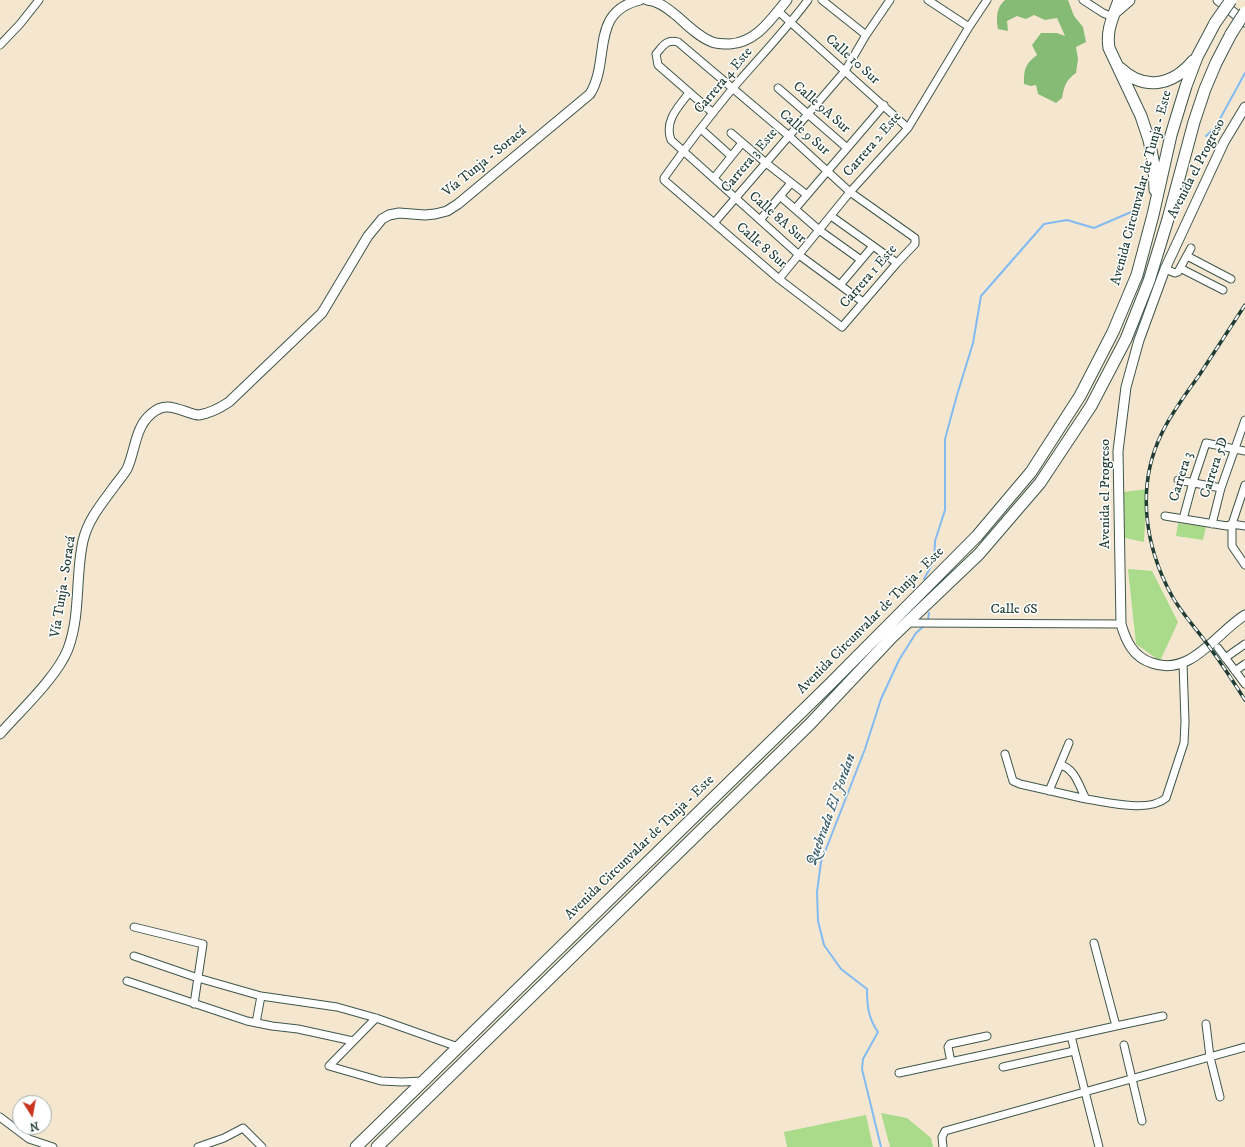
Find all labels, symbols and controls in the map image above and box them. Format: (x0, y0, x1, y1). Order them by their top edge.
street label: Calle 10 Sur (821, 31, 883, 89)
street label: Carrera 4 Este (691, 44, 757, 118)
street label: Calle 9A Sur (789, 78, 853, 138)
street label: Avenida Circunvalar de Tunja - Este (1108, 89, 1176, 287)
street label: Calle 9 Sur (775, 106, 833, 160)
street label: Carrera 2 Este (840, 109, 906, 181)
street label: Avenida el Progreso (1165, 116, 1229, 222)
street label: Vía Tunja - Soracá (440, 123, 530, 201)
street label: Carrera 3 Este (718, 125, 782, 197)
street label: Calle 8A Sur (745, 188, 809, 248)
street label: Calle 8 Sur (732, 219, 790, 273)
street label: Carrera 1 Este (837, 242, 901, 312)
street label: Carrera 5D (1197, 435, 1233, 501)
street label: Avenida el Progreso (1098, 439, 1114, 549)
street label: Carrera 3 (1167, 450, 1197, 504)
street label: Vía Tunja - Soracá (48, 535, 80, 639)
street label: Avenida Circunvalar de Tunja - Este (794, 544, 948, 698)
street label: Calle 6S (990, 602, 1038, 618)
water label: Quebrada El Jordan (803, 751, 861, 869)
street label: Avenida Circunvalar de Tunja - Este (562, 772, 718, 924)
north arrow (12, 1095, 52, 1135)
text: N (28, 1118, 40, 1134)

